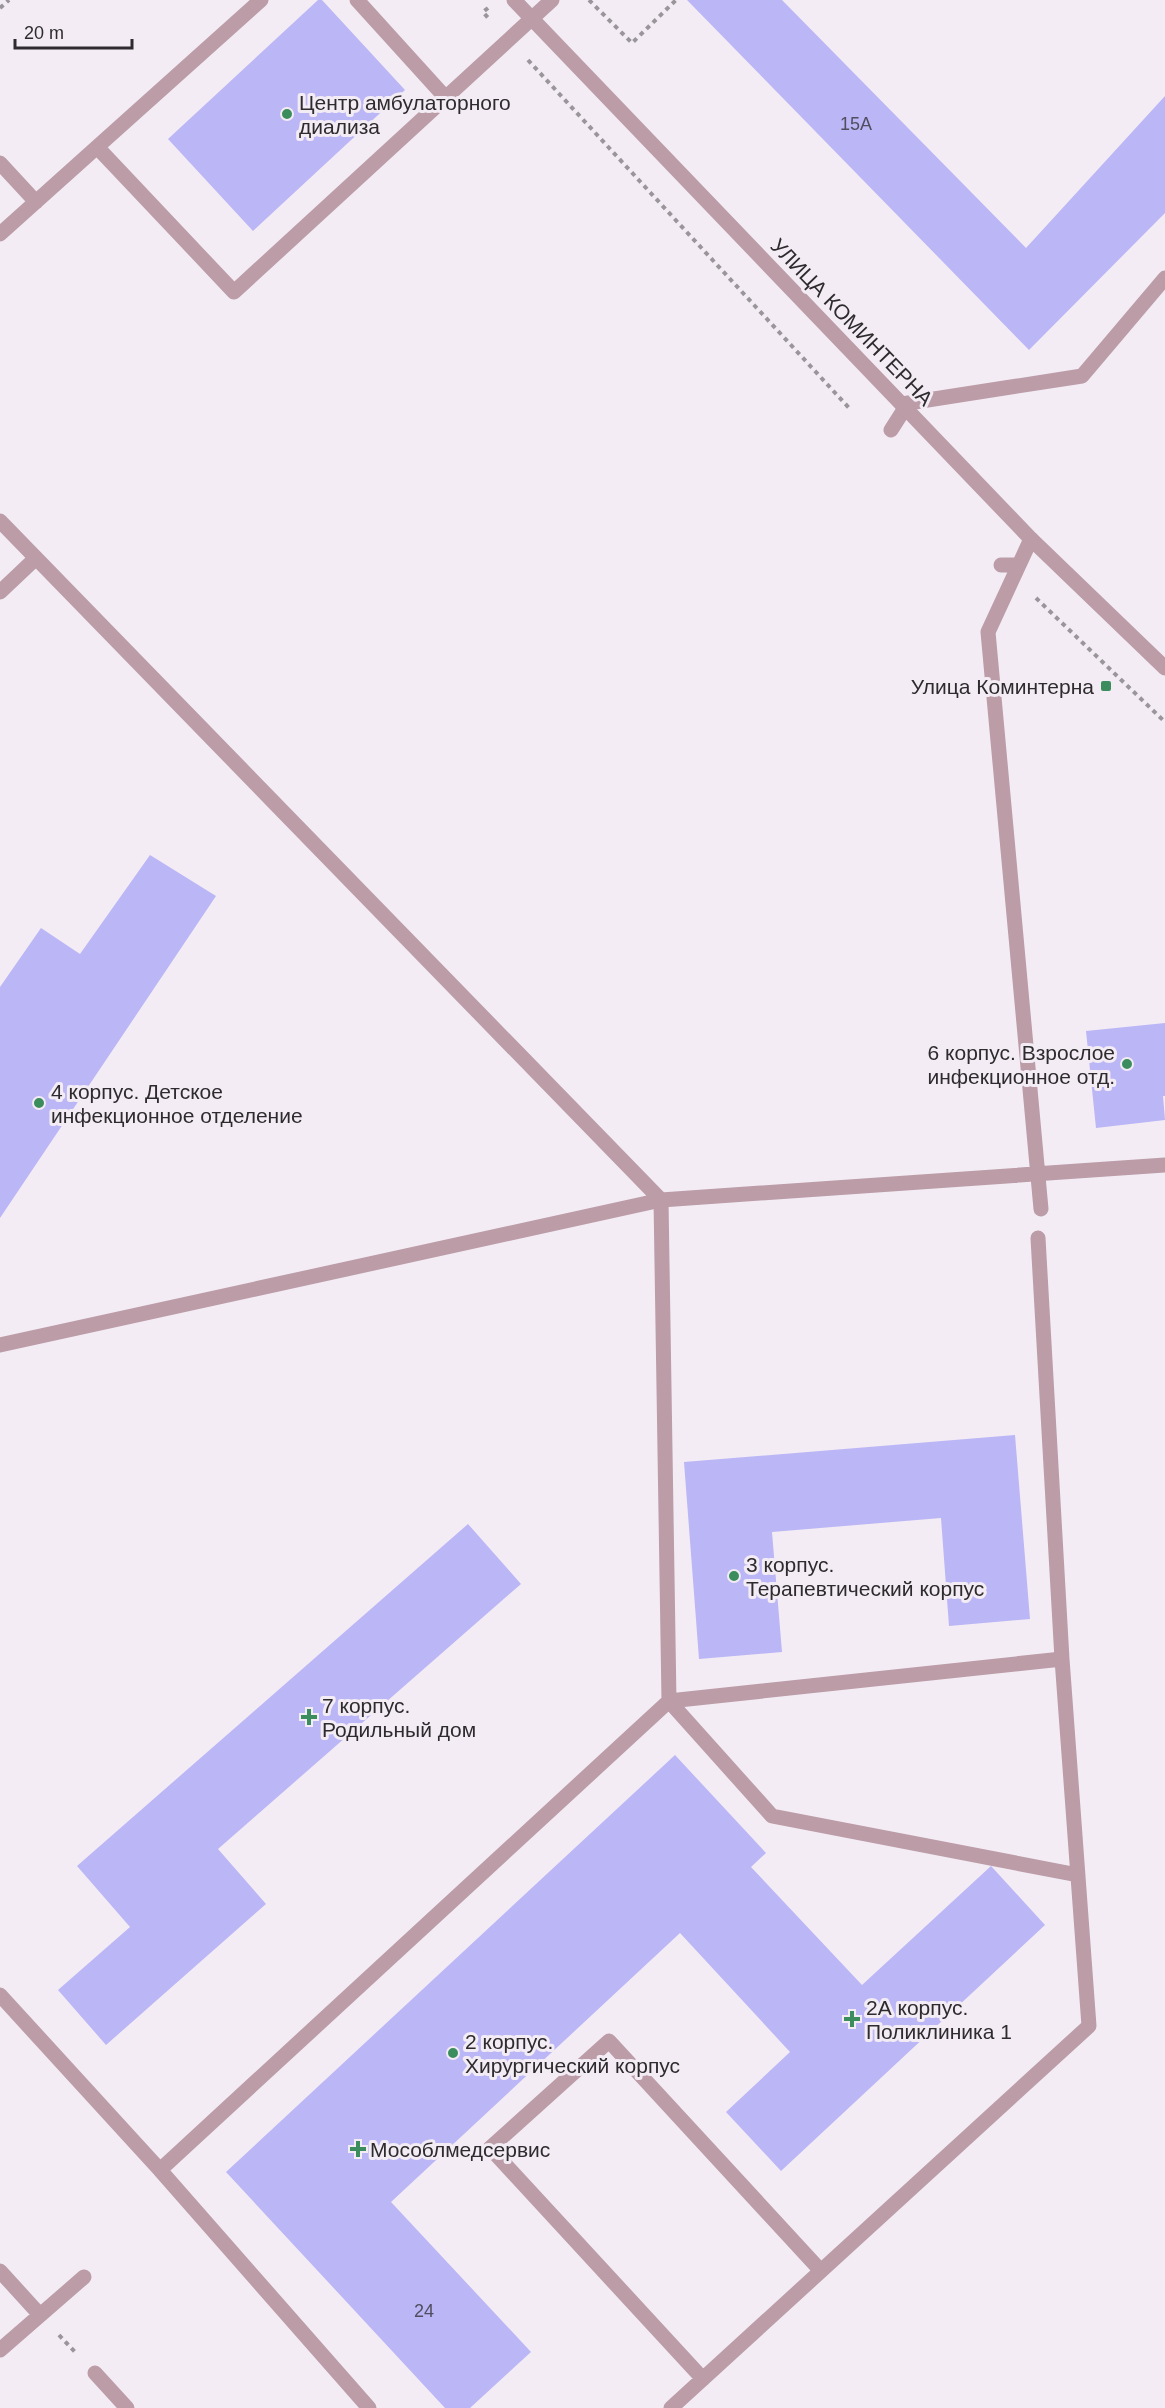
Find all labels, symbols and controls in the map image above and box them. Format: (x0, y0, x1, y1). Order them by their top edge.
scale bar (15, 12, 132, 50)
text: 20 m (24, 23, 64, 43)
place label: Центр амбулаторного диализа (299, 91, 511, 138)
marker: Центр амбулаторного диализа (280, 107, 294, 121)
house number: 15А (840, 114, 872, 134)
street label: УЛИЦА КОМИНТЕРНА (766, 234, 938, 410)
place label: Улица Коминтерна (911, 675, 1094, 698)
marker: Улица Коминтерна (1099, 679, 1113, 693)
place label: 6 корпус. Взрослое инфекционное отд. (927, 1041, 1115, 1088)
marker: 6 корпус. Взрослое инфекционное отд. (1120, 1057, 1134, 1071)
place label: 4 корпус. Детское инфекционное отделение (51, 1080, 303, 1127)
marker: 4 корпус. Детское инфекционное отделение (32, 1096, 46, 1110)
place label: 3 корпус. Терапевтический корпус (746, 1553, 984, 1600)
marker: 3 корпус. Терапевтический корпус (727, 1569, 741, 1583)
place label: 7 корпус. Родильный дом (322, 1694, 476, 1741)
marker: 7 корпус. Родильный дом (300, 1708, 318, 1726)
place label: 2А корпус. Поликлиника 1 (866, 1996, 1012, 2043)
marker: 2А корпус. Поликлиника 1 (843, 2010, 861, 2028)
place label: 2 корпус. Хирургический корпус (465, 2030, 680, 2077)
marker: 2 корпус. Хирургический корпус (446, 2046, 460, 2060)
place label: Мособлмедсервис (370, 2138, 550, 2161)
marker: Мособлмедсервис (351, 2142, 365, 2156)
house number: 24 (414, 2301, 434, 2321)

